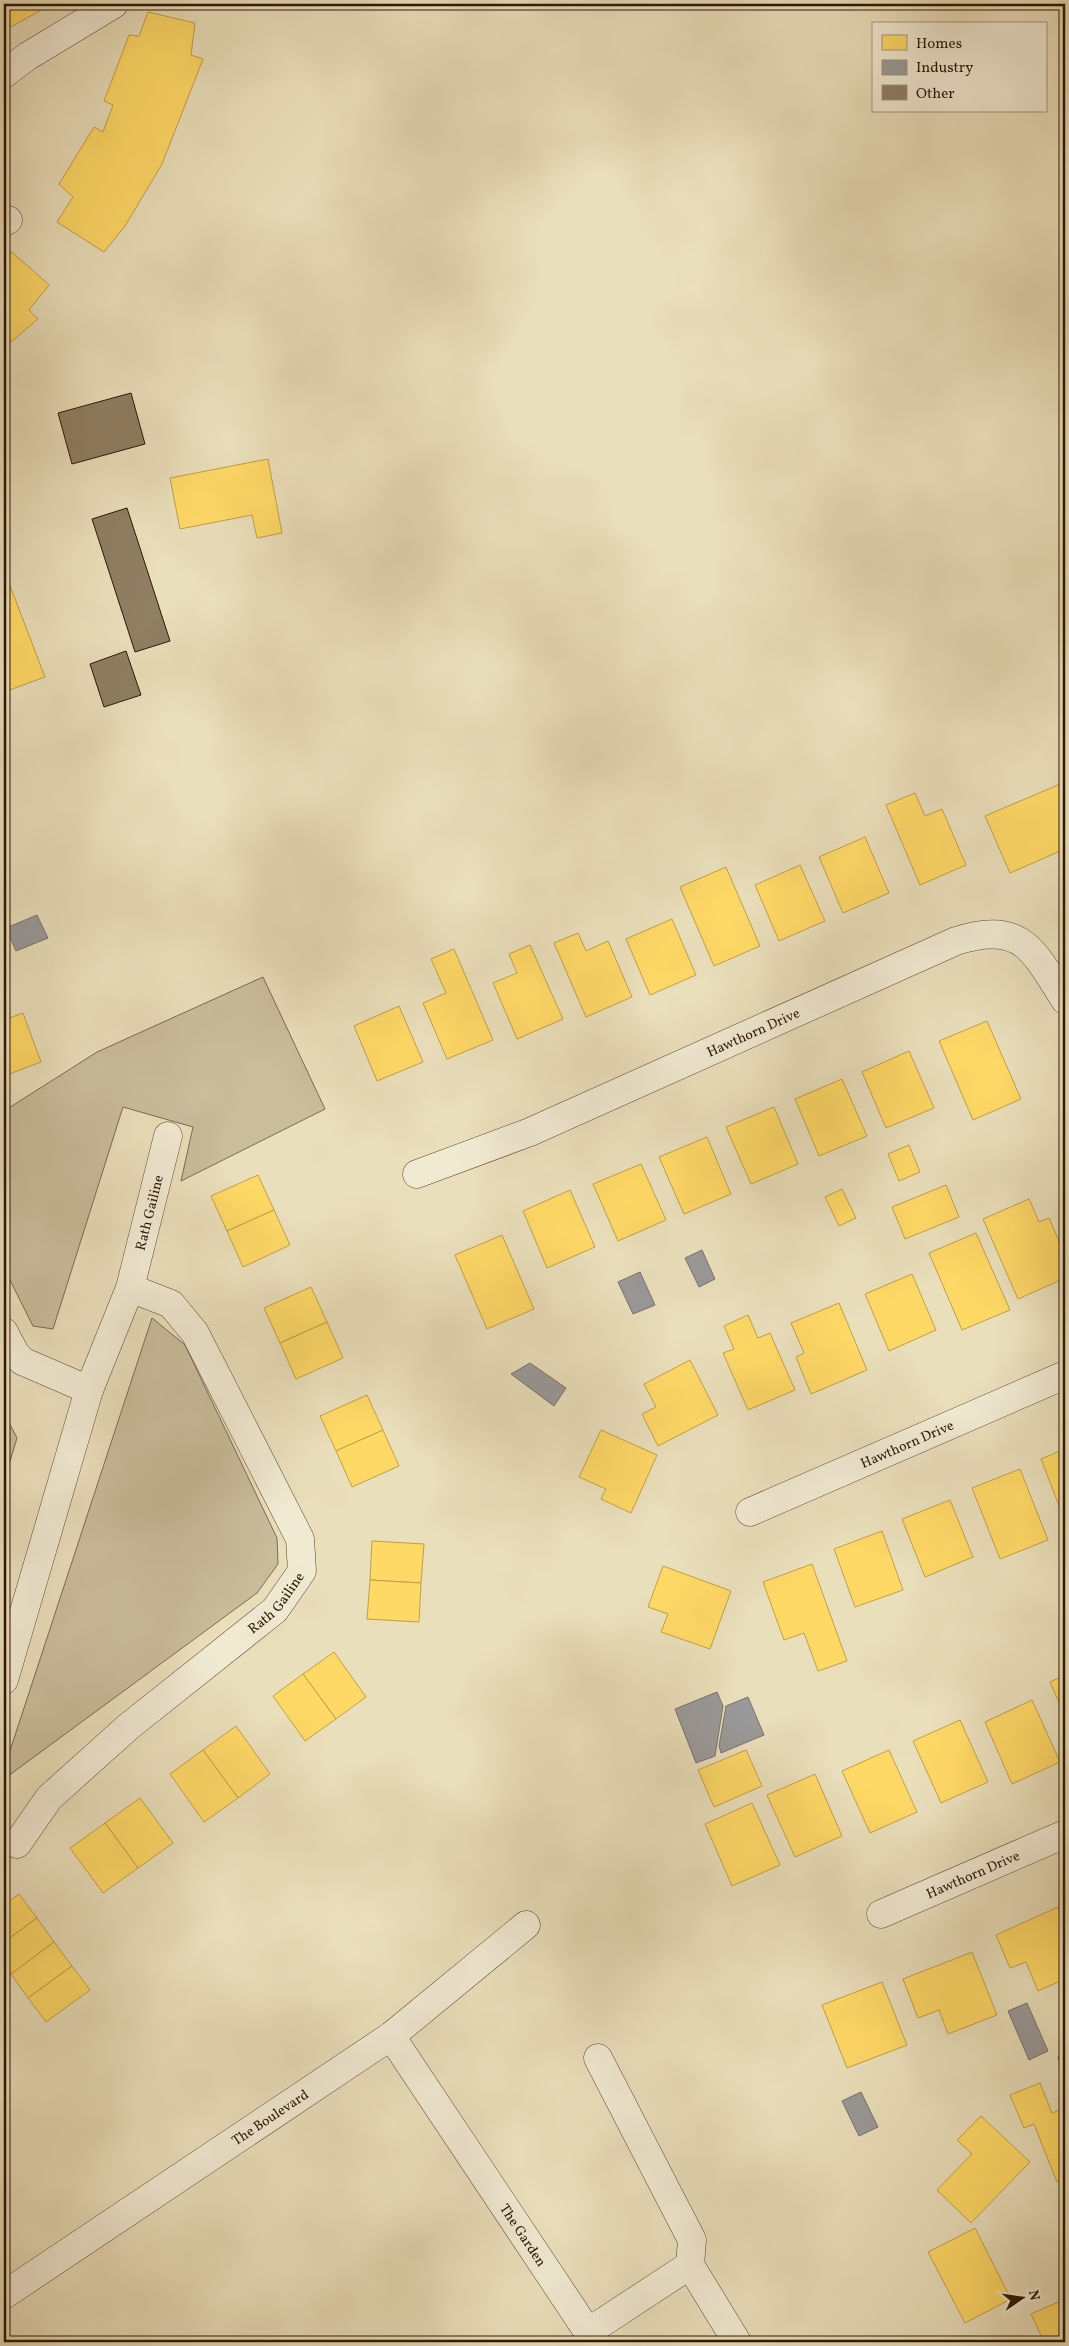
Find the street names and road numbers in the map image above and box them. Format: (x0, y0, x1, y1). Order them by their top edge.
street label: Hawthorn Drive (704, 1004, 803, 1062)
street label: Rath Gailine (132, 1173, 169, 1253)
street label: Hawthorn Drive (858, 1416, 957, 1474)
street label: Rath Gailine (244, 1569, 310, 1639)
street label: Hawthorn Drive (924, 1847, 1023, 1904)
street label: The Boulevard (229, 2086, 313, 2151)
street label: The Garden (494, 2201, 550, 2271)

